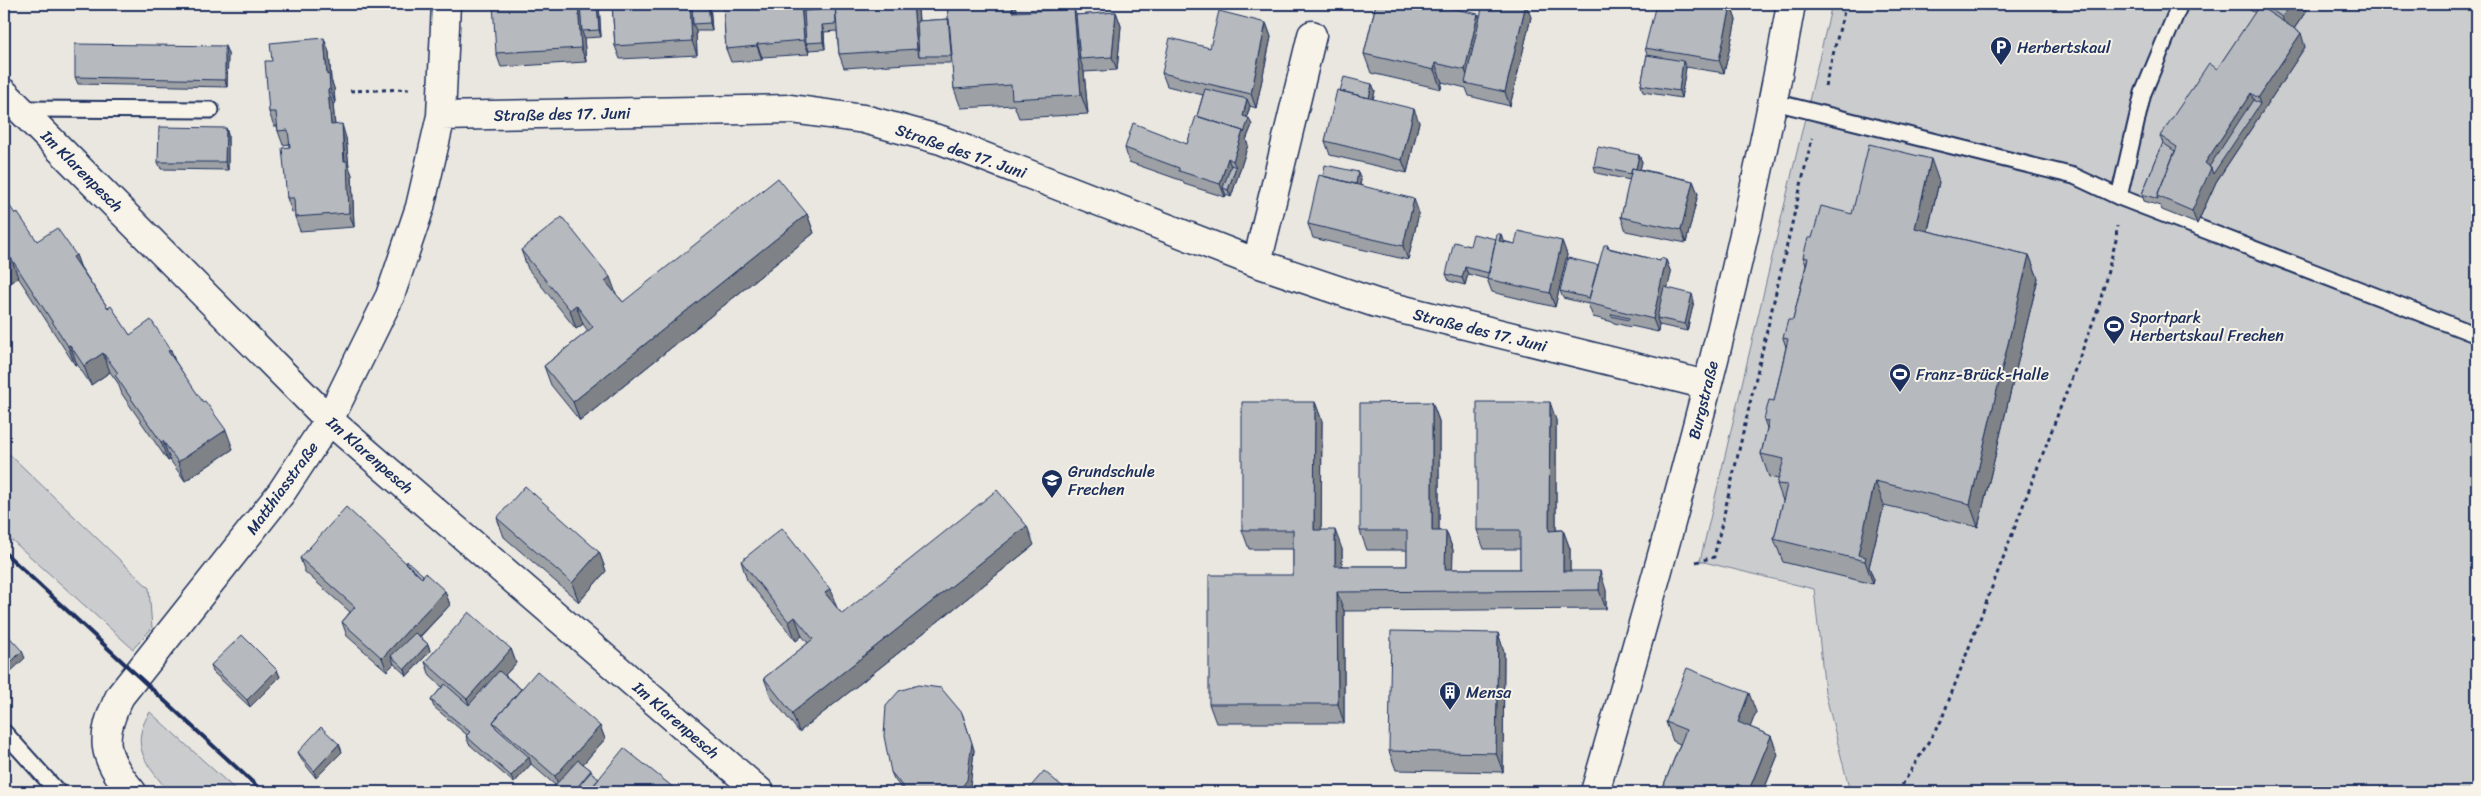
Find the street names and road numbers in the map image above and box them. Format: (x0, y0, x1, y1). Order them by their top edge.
street label: Straße des 17. Juni (493, 98, 631, 130)
street label: Straße des 17. Juni (892, 115, 1031, 187)
street label: Im Klarenpesch (33, 122, 130, 219)
street label: Straße des 17. Juni (1410, 299, 1550, 361)
street label: Burgstraße (1679, 357, 1727, 442)
street label: Im Klarenpesch (319, 408, 420, 501)
street label: Matthiasstraße (238, 435, 326, 541)
street label: Im Klarenpesch (625, 673, 726, 766)

